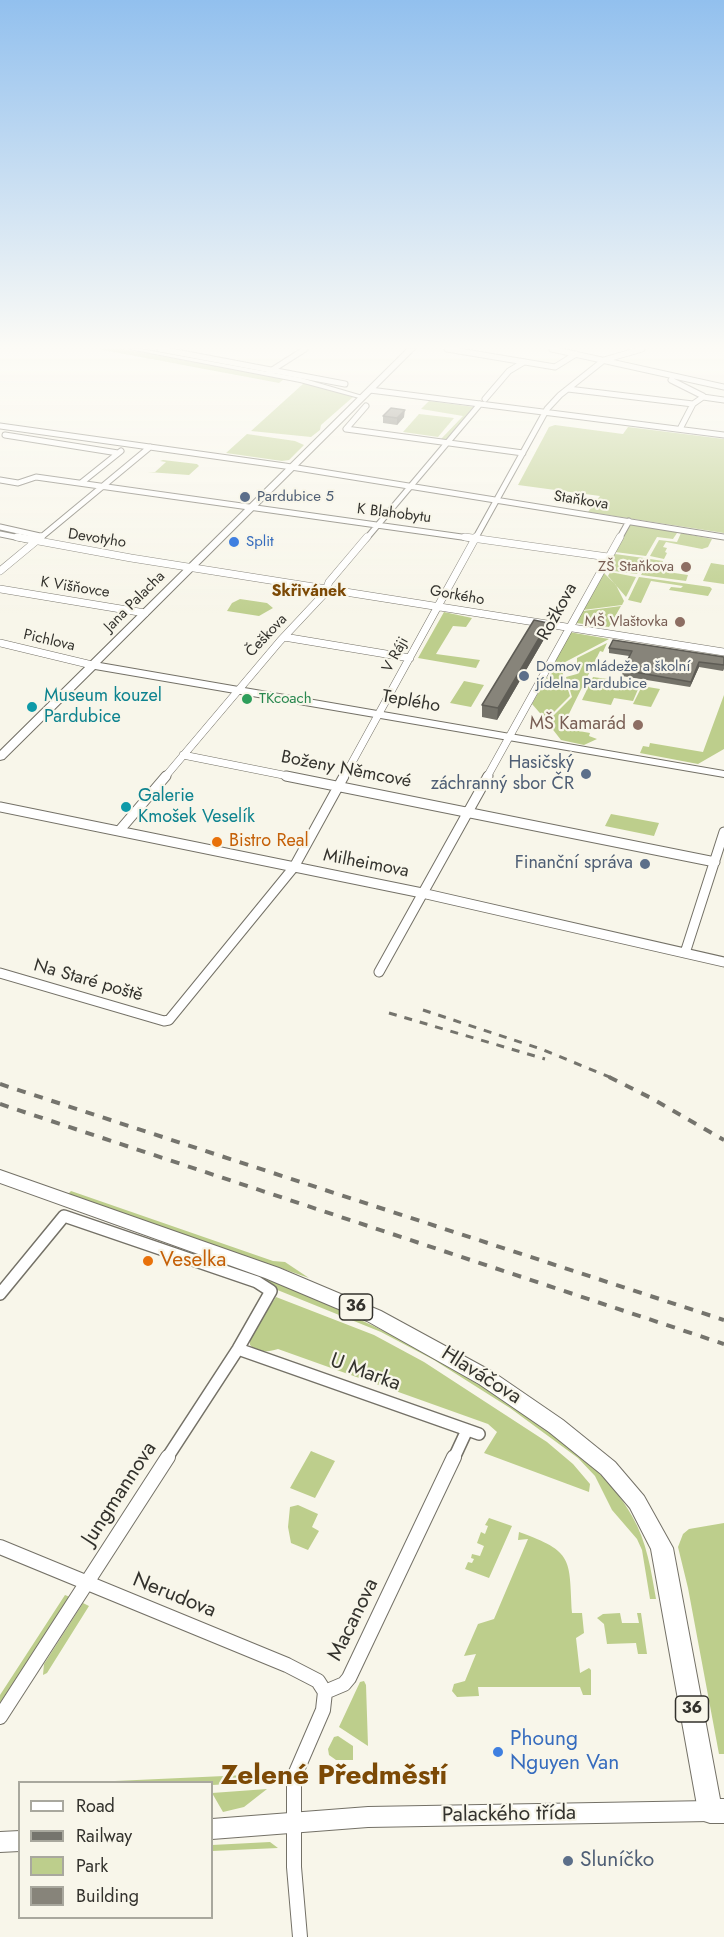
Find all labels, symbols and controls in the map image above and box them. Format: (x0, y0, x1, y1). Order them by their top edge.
place label: Pardubice 5 (257, 488, 334, 506)
street label: Staňkova (552, 488, 610, 514)
marker: Pardubice 5 (238, 490, 252, 504)
street label: K Blahobytu (356, 501, 432, 527)
street label: Devotyho (67, 526, 127, 552)
place label: Split (246, 533, 274, 551)
marker: Split (227, 535, 241, 549)
place label: ZŠ Staňkova (598, 558, 674, 576)
marker: ZŠ Staňkova (679, 560, 693, 574)
street label: Jana Palacha (101, 568, 169, 636)
street label: K Višňovce (39, 574, 111, 602)
street label: Rožkova (534, 580, 582, 644)
district label: Skřivánek (272, 582, 346, 602)
street label: Gorkého (428, 582, 486, 610)
street label: Češkova (243, 611, 291, 661)
place label: MŠ Vlaštovka (585, 613, 668, 631)
marker: MŠ Vlaštovka (673, 615, 687, 629)
street label: Pichlova (21, 626, 77, 656)
street label: V Ráji (379, 634, 413, 676)
place label: Domov mládeže a školní jídelna Pardubice (536, 658, 690, 693)
marker: Domov mládeže a školní jídelna Pardubice (517, 669, 531, 683)
place label: Museum kouzel Pardubice (44, 686, 162, 728)
street label: Teplého (380, 686, 442, 718)
place label: TKcoach (259, 690, 312, 708)
marker: TKcoach (240, 692, 254, 706)
marker: Museum kouzel Pardubice (25, 700, 39, 714)
place label: MŠ Kamarád (529, 714, 626, 736)
marker: MŠ Kamarád (631, 718, 645, 732)
street label: Boženy Němcové (279, 747, 413, 793)
place label: Hasičský záchranný sbor ČR (431, 753, 574, 795)
marker: Hasičský záchranný sbor ČR (579, 767, 593, 781)
place label: Galerie Kmošek Veselík (138, 786, 255, 828)
marker: Galerie Kmošek Veselík (119, 800, 133, 814)
place label: Bistro Real (229, 831, 309, 853)
marker: Bistro Real (210, 835, 224, 849)
street label: Milheimova (321, 845, 411, 883)
place label: Finanční správa (515, 853, 633, 875)
marker: Finanční správa (638, 857, 652, 871)
street label: Na Staré poště (31, 955, 145, 1007)
place label: Veselka (160, 1248, 226, 1274)
marker: Veselka (141, 1254, 155, 1268)
road number: 36 (340, 1294, 372, 1320)
street label: Hlaváčova (436, 1342, 526, 1410)
street label: U Marka (326, 1349, 404, 1397)
street label: Jungmannova (77, 1438, 163, 1550)
street label: Nerudova (129, 1568, 219, 1624)
street label: Macanova (323, 1575, 385, 1665)
road number: 36 (676, 1696, 708, 1722)
place label: Phoung Nguyen Van (510, 1727, 619, 1777)
marker: Phoung Nguyen Van (491, 1745, 505, 1759)
district label: Zelené Předměstí (221, 1760, 447, 1794)
legend (18, 1781, 213, 1919)
text: Road (76, 1793, 115, 1819)
street label: Palackého třída (442, 1801, 576, 1829)
text: Railway (76, 1823, 132, 1849)
place label: Sluníčko (580, 1848, 654, 1874)
text: Park (76, 1853, 108, 1879)
marker: Sluníčko (561, 1854, 575, 1868)
text: Building (76, 1883, 139, 1909)

